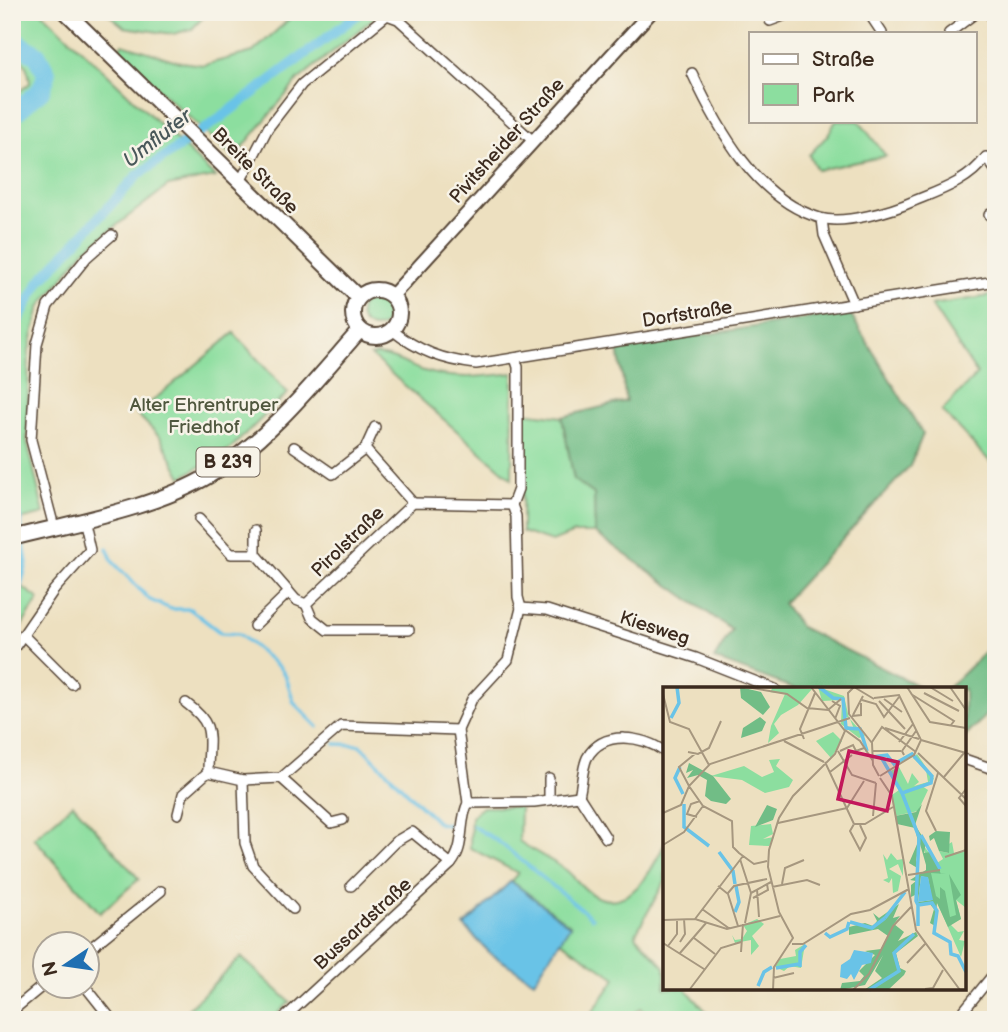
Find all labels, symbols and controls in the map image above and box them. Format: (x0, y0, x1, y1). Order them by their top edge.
legend (749, 32, 976, 122)
text: Straße (812, 47, 874, 72)
street label: Pivitsheider Straße (445, 74, 569, 208)
text: Park (812, 83, 855, 108)
water label: Umfluter (118, 103, 198, 173)
street label: Breite Straße (207, 123, 303, 219)
street label: Dorfstraße (641, 296, 734, 333)
park label: Alter Ehrentruper Friedhof (130, 394, 279, 439)
road number: B 239 (196, 448, 260, 476)
street label: Pirolstraße (307, 502, 389, 582)
street label: Kiesweg (617, 606, 692, 651)
inset map (663, 687, 966, 990)
street label: Bussardstraße (310, 873, 417, 975)
north arrow (32, 930, 102, 1000)
text: N (38, 959, 64, 978)

